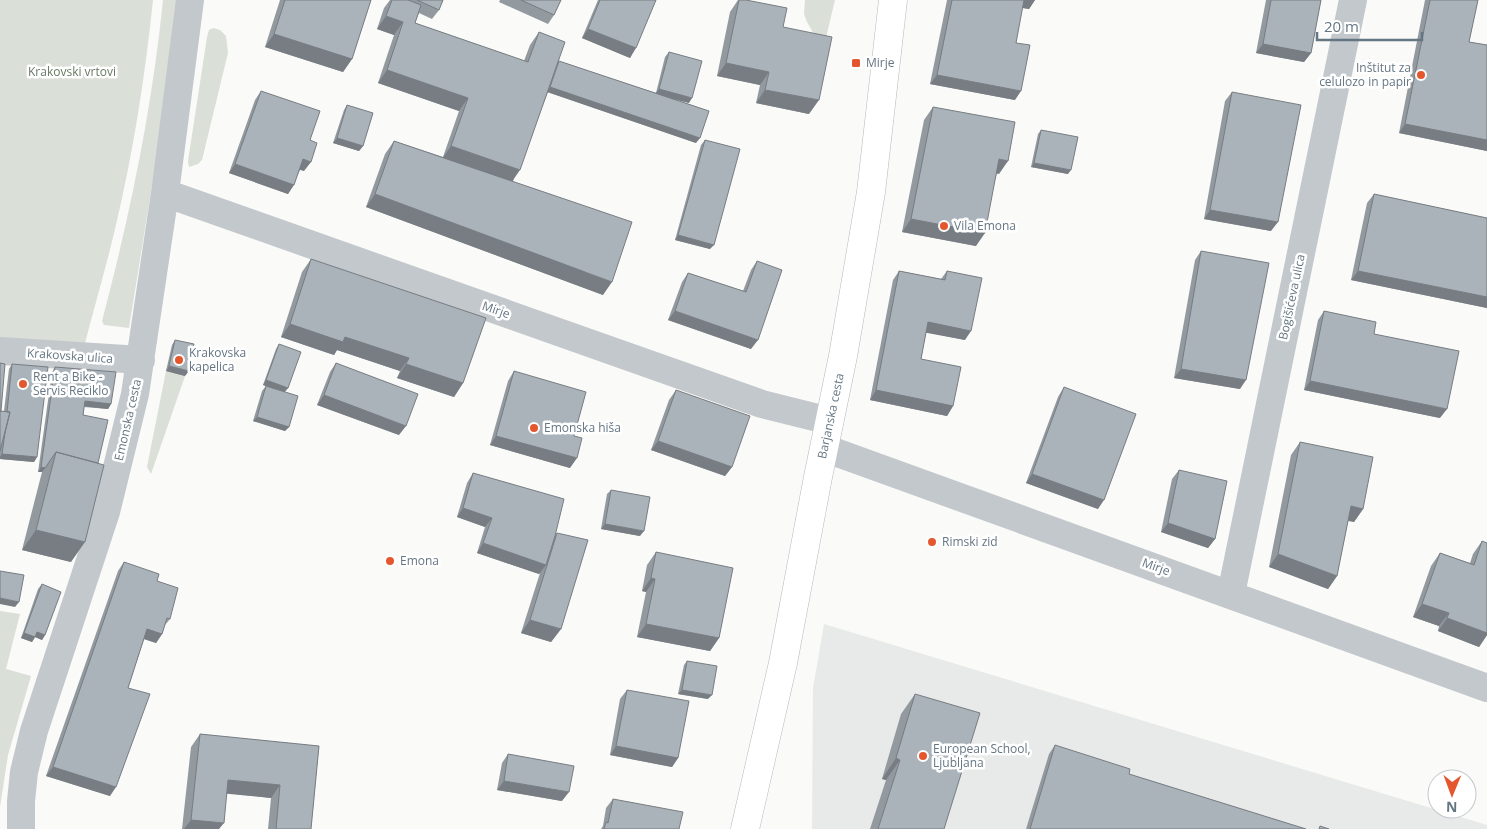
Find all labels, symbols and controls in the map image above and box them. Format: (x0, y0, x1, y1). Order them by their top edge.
scale bar (1317, 10, 1422, 42)
text: 20 m (1324, 16, 1359, 36)
place label: Mirje (866, 54, 895, 71)
marker: Mirje (850, 57, 862, 69)
place label: Inštitut za celulozo in papir (1319, 59, 1411, 90)
park label: Krakovski vrtovi (28, 63, 116, 80)
marker: Inštitut za celulozo in papir (1415, 69, 1427, 81)
place label: Vila Emona (954, 217, 1016, 234)
marker: Vila Emona (938, 220, 950, 232)
street label: Bogišićeva ulica (1274, 252, 1309, 341)
street label: Mirje (480, 297, 513, 322)
street label: Krakovska ulica (26, 344, 114, 367)
place label: Krakovska kapelica (189, 344, 246, 375)
marker: Krakovska kapelica (173, 354, 185, 366)
place label: Rent a Bike - Servis Reciklo (33, 368, 109, 399)
street label: Barjanska cesta (813, 371, 848, 460)
street label: Emonska cesta (110, 377, 145, 462)
marker: Rent a Bike - Servis Reciklo (17, 378, 29, 390)
place label: Emonska hiša (544, 419, 621, 436)
marker: Emonska hiša (528, 422, 540, 434)
place label: Rimski zid (942, 533, 998, 550)
marker: Rimski zid (926, 536, 938, 548)
place label: Emona (400, 552, 439, 569)
street label: Mirje (1140, 554, 1173, 579)
marker: Emona (384, 555, 396, 567)
place label: European School, Ljubljana (933, 740, 1031, 771)
marker: European School, Ljubljana (917, 750, 929, 762)
north arrow (1427, 769, 1477, 819)
text: N (1446, 798, 1458, 817)

